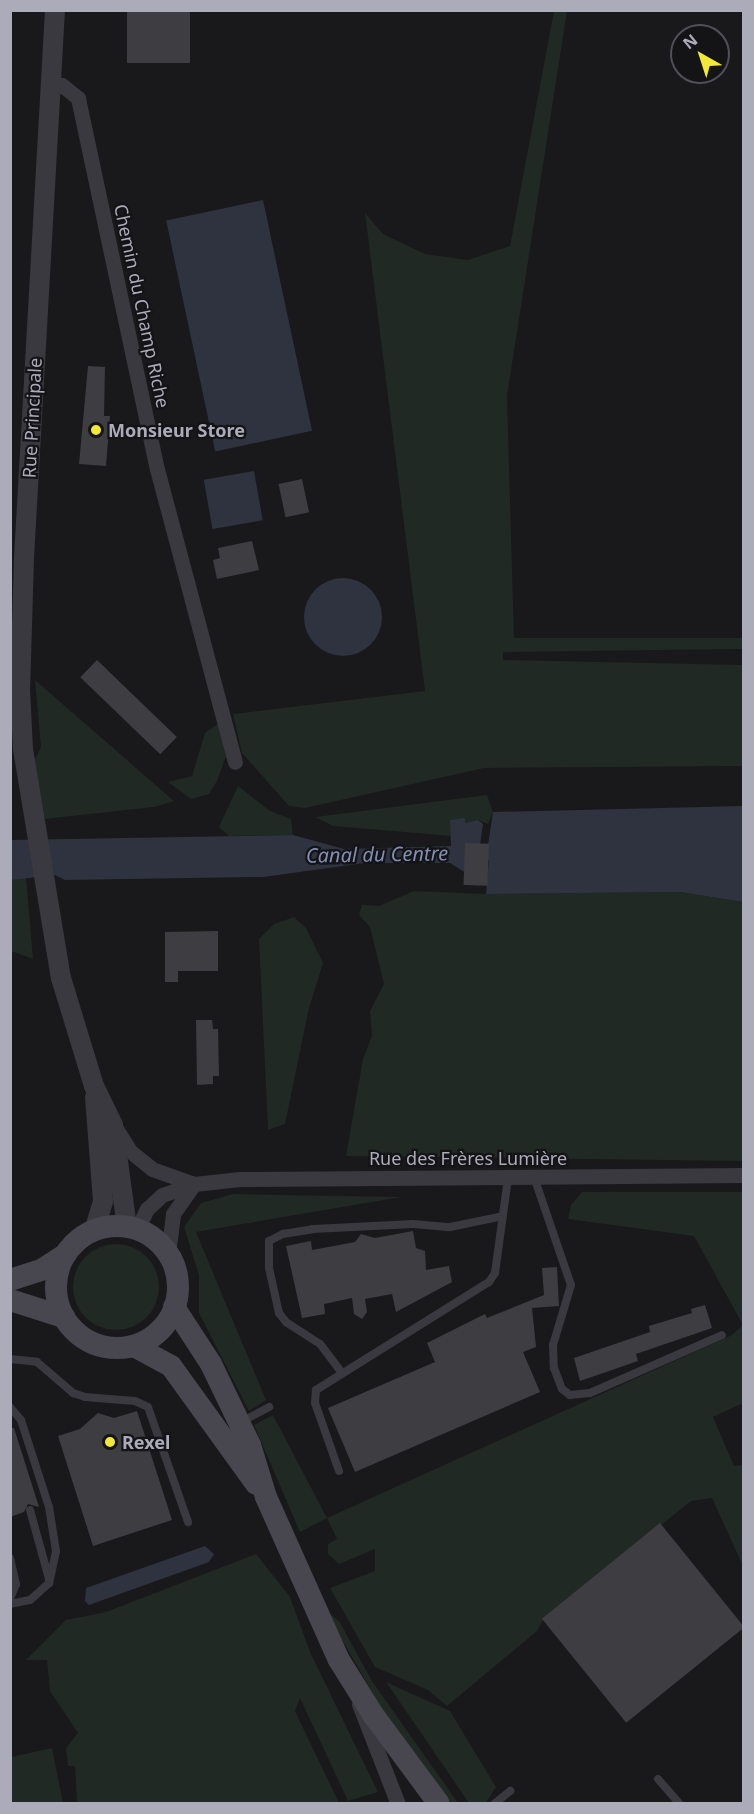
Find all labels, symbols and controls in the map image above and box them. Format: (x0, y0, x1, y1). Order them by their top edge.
north arrow (670, 24, 730, 84)
text: N (678, 29, 702, 54)
street label: Chemin du Champ Riche (110, 202, 174, 410)
street label: Rue Principale (18, 357, 46, 479)
place label: Monsieur Store (108, 419, 245, 441)
marker: Monsieur Store (89, 423, 103, 437)
water label: Canal du Centre (306, 841, 448, 867)
street label: Rue des Frères Lumière (369, 1147, 567, 1169)
place label: Rexel (122, 1431, 170, 1453)
marker: Rexel (103, 1435, 117, 1449)

